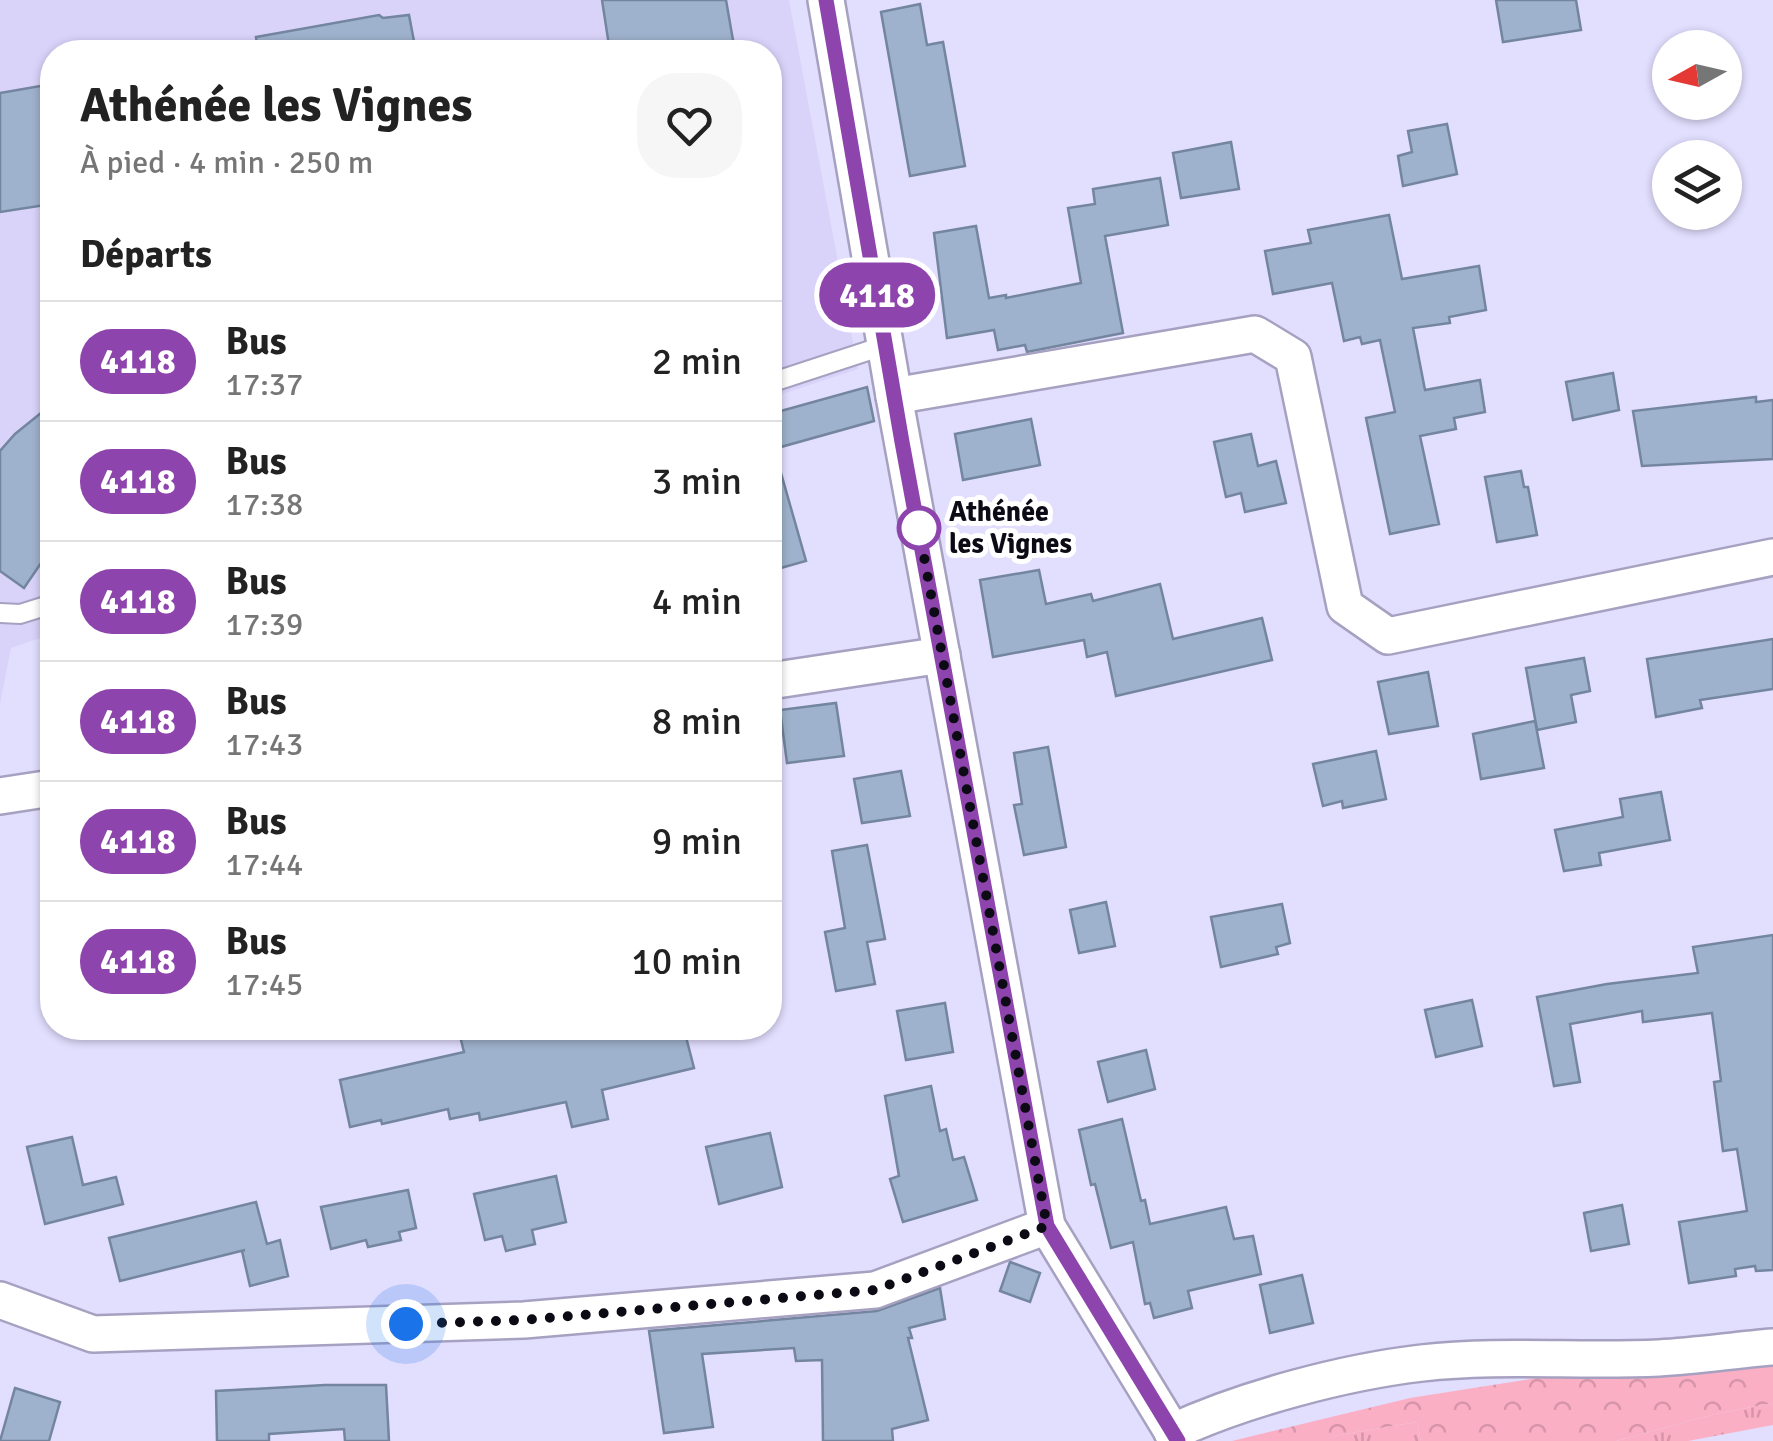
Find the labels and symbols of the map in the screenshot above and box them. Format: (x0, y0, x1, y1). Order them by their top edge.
north arrow (1652, 30, 1742, 120)
line badge: 4118 (807, 262, 947, 328)
place label: Athénée les Vignes (949, 495, 1072, 561)
marker: Athénée les Vignes (898, 507, 940, 549)
your location (381, 1299, 431, 1349)

